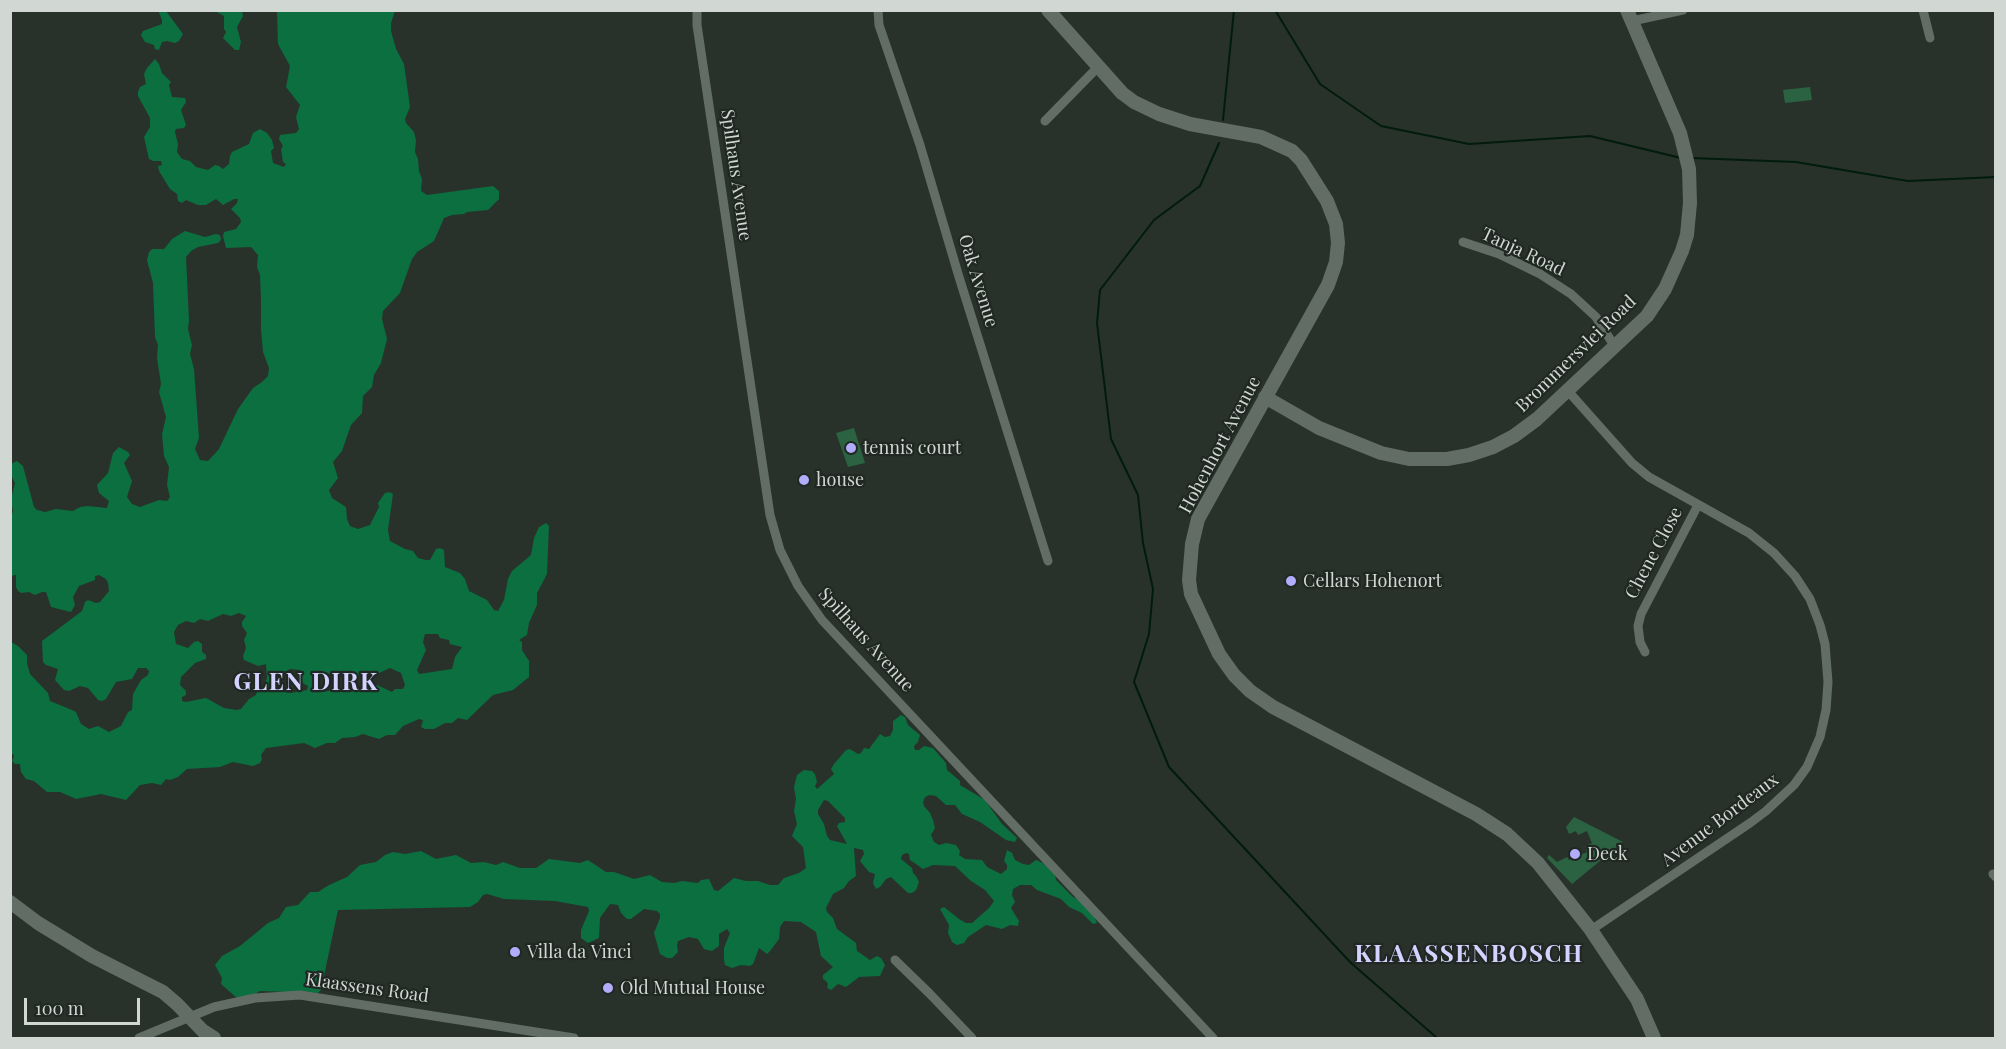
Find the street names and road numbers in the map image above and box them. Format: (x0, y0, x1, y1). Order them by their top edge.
street label: Spilhaus Avenue (716, 108, 756, 242)
street label: Tanja Road (1478, 223, 1568, 281)
street label: Oak Avenue (954, 232, 1002, 330)
street label: Brommersvlei Road (1511, 291, 1641, 417)
street label: Hohenhort Avenue (1175, 373, 1265, 517)
street label: Chene Close (1621, 503, 1687, 603)
street label: Spilhaus Avenue (814, 584, 918, 696)
street label: Avenue Bordeaux (1657, 769, 1783, 871)
street label: Klaassens Road (304, 969, 430, 1007)

